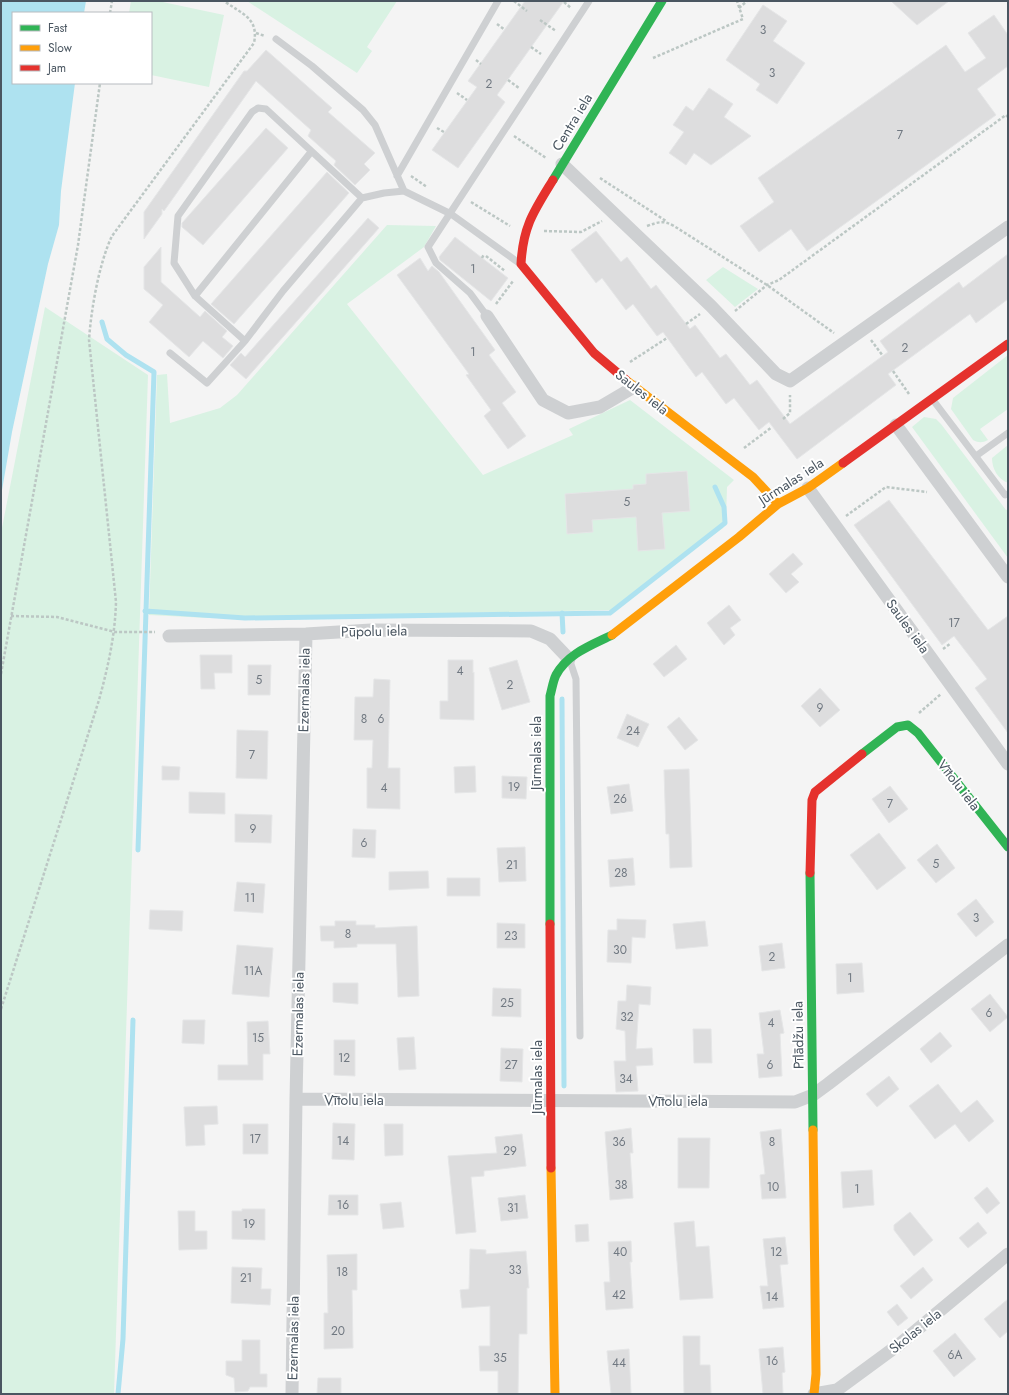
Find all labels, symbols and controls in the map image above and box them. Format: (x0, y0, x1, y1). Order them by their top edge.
legend (12, 12, 152, 84)
text: Fast (48, 19, 67, 37)
house number: 3 (760, 21, 767, 39)
text: Slow (48, 39, 73, 57)
text: Jam (46, 59, 66, 77)
house number: 3 (769, 64, 776, 82)
house number: 2 (486, 75, 493, 93)
street label: Centra iela (547, 89, 597, 155)
house number: 7 (897, 126, 904, 144)
house number: 1 (470, 260, 476, 278)
house number: 2 (902, 339, 909, 357)
house number: 1 (470, 343, 476, 361)
street label: Saules iela (611, 365, 673, 419)
street label: Jūrmalas iela (753, 453, 827, 511)
house number: 5 (624, 493, 631, 511)
street label: Saules iela (881, 595, 935, 657)
house number: 17 (948, 614, 961, 632)
street label: Pūpolu iela (341, 620, 407, 642)
street label: Ezermalas iela (293, 648, 315, 732)
house number: 4 (457, 662, 464, 680)
house number: 5 (256, 671, 263, 689)
house number: 2 (507, 676, 514, 694)
house number: 9 (817, 699, 824, 717)
house number: 8 (361, 710, 367, 728)
house number: 6 (378, 710, 385, 728)
street label: Jūrmalas iela (526, 716, 546, 792)
house number: 24 (626, 722, 640, 740)
house number: 7 (249, 746, 256, 764)
street label: Vītolu iela (933, 755, 985, 815)
house number: 19 (508, 778, 520, 796)
house number: 4 (381, 779, 388, 797)
house number: 26 (613, 790, 627, 808)
house number: 7 (887, 795, 894, 813)
house number: 9 (250, 820, 257, 838)
house number: 6 (361, 834, 368, 852)
house number: 5 (933, 855, 940, 873)
house number: 21 (506, 856, 518, 874)
house number: 28 (614, 864, 628, 882)
house number: 11 (245, 889, 255, 907)
house number: 3 (973, 909, 980, 927)
house number: 8 (345, 925, 351, 943)
house number: 23 (504, 927, 518, 945)
house number: 30 (613, 941, 627, 959)
house number: 2 (769, 948, 776, 966)
house number: 11A (244, 962, 262, 980)
house number: 1 (847, 969, 853, 987)
street label: Ezermalas iela (287, 972, 309, 1056)
house number: 25 (500, 994, 514, 1012)
street label: Pīlādžu iela (787, 1001, 809, 1069)
house number: 6 (986, 1004, 993, 1022)
house number: 32 (620, 1008, 634, 1026)
house number: 4 (768, 1014, 775, 1032)
house number: 15 (252, 1029, 264, 1047)
street label: Jūrmalas iela (527, 1040, 547, 1116)
house number: 12 (338, 1049, 350, 1067)
house number: 27 (504, 1056, 518, 1074)
house number: 6 (767, 1056, 774, 1074)
house number: 34 (619, 1070, 633, 1088)
street label: Vītolu iela (324, 1090, 384, 1110)
street label: Vītolu iela (648, 1091, 708, 1111)
house number: 17 (249, 1130, 262, 1148)
house number: 14 (337, 1132, 349, 1150)
house number: 36 (612, 1133, 626, 1151)
house number: 8 (769, 1133, 775, 1151)
house number: 29 (503, 1142, 517, 1160)
house number: 38 (614, 1176, 628, 1194)
house number: 10 (767, 1178, 779, 1196)
house number: 1 (854, 1180, 860, 1198)
house number: 16 (337, 1196, 349, 1214)
house number: 31 (507, 1199, 519, 1217)
house number: 19 (243, 1215, 255, 1233)
house number: 40 (613, 1243, 627, 1261)
house number: 12 (770, 1243, 782, 1261)
house number: 33 (508, 1261, 522, 1279)
house number: 18 (336, 1263, 348, 1281)
house number: 21 (240, 1269, 252, 1287)
house number: 42 (612, 1286, 626, 1304)
house number: 14 (766, 1288, 778, 1306)
street label: Ezermalas iela (282, 1296, 304, 1380)
street label: Skolas iela (885, 1304, 945, 1358)
house number: 20 (331, 1322, 345, 1340)
house number: 6A (948, 1346, 962, 1364)
house number: 35 (493, 1349, 507, 1367)
house number: 16 (766, 1352, 778, 1370)
house number: 44 (612, 1354, 626, 1372)

